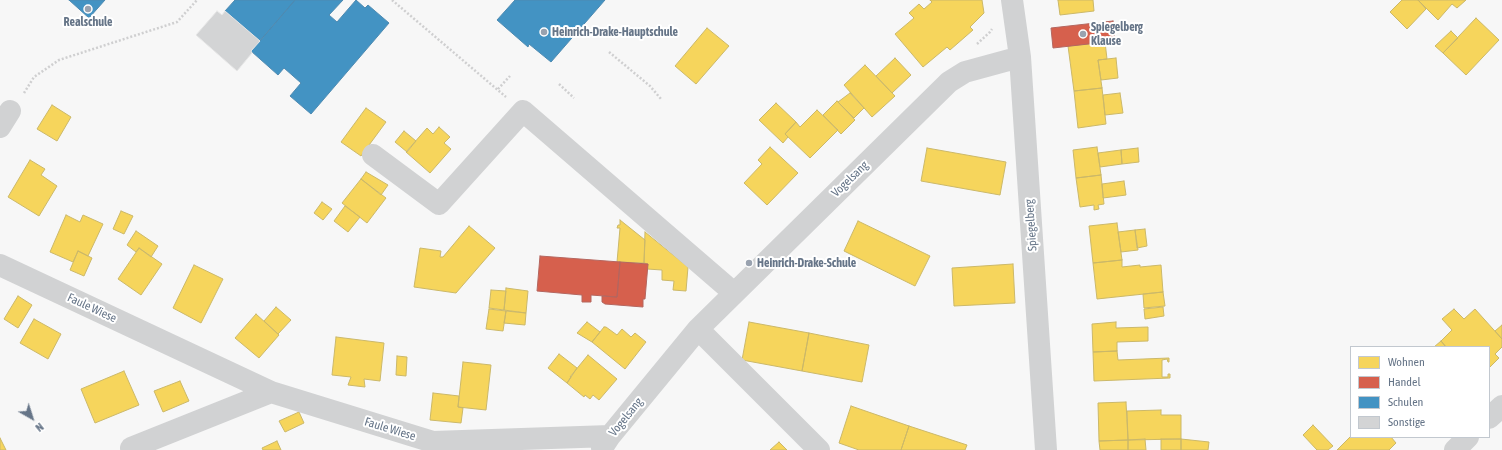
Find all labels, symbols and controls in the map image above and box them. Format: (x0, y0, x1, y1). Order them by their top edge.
marker: Realschule (83, 4, 93, 14)
place label: Realschule (63, 15, 113, 29)
place label: Spiegelberg Klause (1091, 20, 1143, 48)
place label: Heinrich-Drake-Hauptschule (552, 25, 678, 39)
marker: Heinrich-Drake-Hauptschule (539, 27, 549, 37)
marker: Spiegelberg Klause (1078, 29, 1088, 39)
street label: Vogelsang (829, 158, 871, 200)
street label: Spiegelberg (1022, 199, 1040, 251)
place label: Heinrich-Drake-Schule (757, 256, 856, 270)
marker: Heinrich-Drake-Schule (744, 258, 754, 268)
street label: Faule Wiese (65, 290, 119, 326)
legend (1350, 346, 1490, 438)
text: Wohnen (1388, 355, 1425, 369)
text: Handel (1388, 375, 1421, 389)
street label: Vogelsang (606, 395, 646, 439)
text: Schulen (1388, 395, 1423, 409)
north arrow (12, 398, 52, 438)
street label: Faule Wiese (363, 414, 417, 444)
text: Sonstige (1388, 415, 1425, 429)
text: N (33, 421, 46, 434)

